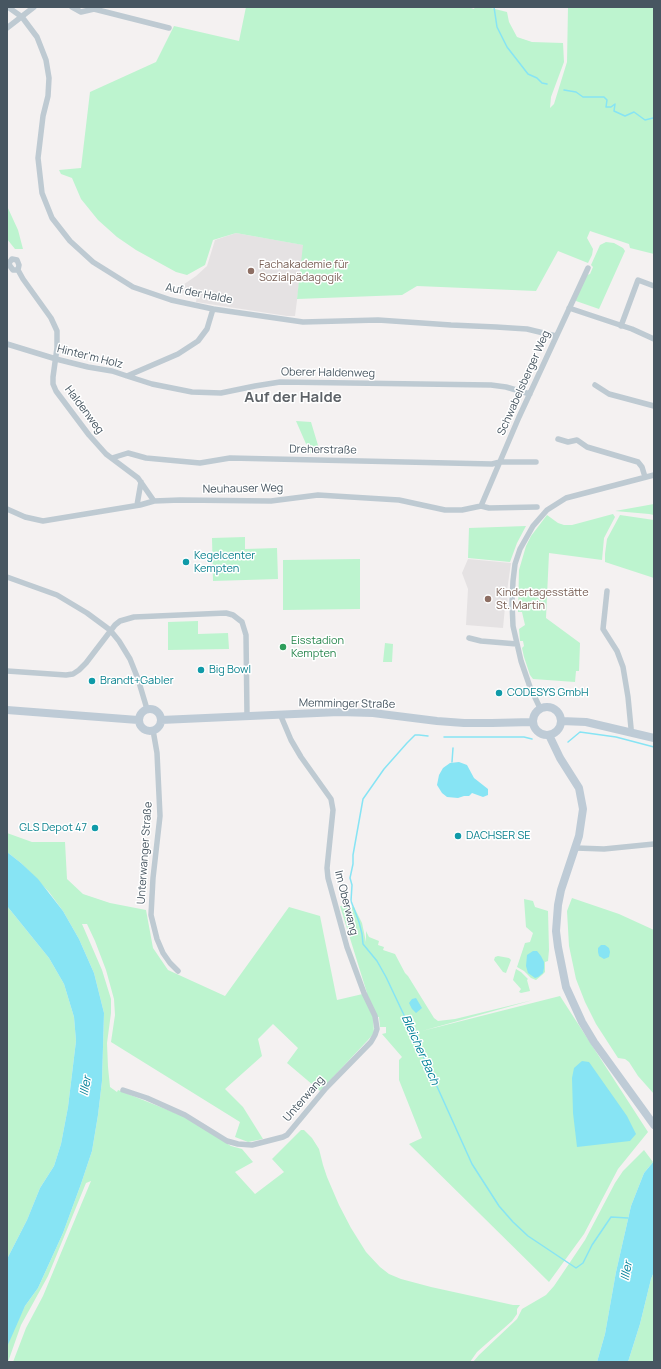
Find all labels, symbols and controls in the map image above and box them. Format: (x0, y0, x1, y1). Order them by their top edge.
place label: Fachakademie für Sozialpädagogik (259, 258, 348, 284)
marker: Fachakademie für Sozialpädagogik (246, 266, 256, 276)
street label: Auf der Halde (164, 281, 234, 307)
street label: Schwabelsberger Weg (495, 329, 553, 437)
street label: Hinter'm Holz (56, 342, 124, 372)
street label: Oberer Haldenweg (281, 366, 375, 380)
street label: Haldenweg (62, 383, 106, 437)
district label: Auf der Halde (244, 389, 342, 407)
street label: Dreherstraße (289, 443, 357, 457)
street label: Neuhauser Weg (203, 482, 283, 496)
place label: Kegelcenter Kempten (194, 549, 255, 575)
marker: Kegelcenter Kempten (181, 557, 191, 567)
place label: Kindertagesstätte St. Martin (496, 586, 589, 612)
marker: Kindertagesstätte St. Martin (483, 594, 493, 604)
place label: Eisstadion Kempten (291, 634, 344, 660)
marker: Eisstadion Kempten (278, 642, 288, 652)
place label: Big Bowl (209, 663, 251, 677)
marker: Big Bowl (196, 665, 206, 675)
place label: Brandt+Gabler (100, 674, 174, 688)
marker: Brandt+Gabler (87, 676, 97, 686)
place label: CODESYS GmbH (507, 686, 589, 700)
marker: CODESYS GmbH (494, 688, 504, 698)
street label: Memminger Straße (299, 697, 395, 711)
street label: Unterwanger Straße (135, 801, 155, 905)
place label: GLS Depot 47 (19, 821, 87, 835)
marker: GLS Depot 47 (90, 823, 100, 833)
place label: DACHSER SE (466, 829, 531, 843)
marker: DACHSER SE (453, 831, 463, 841)
street label: Im Oberwang (332, 869, 360, 937)
water label: Bleicher Bach (398, 1013, 442, 1087)
street label: Unterwang (281, 1073, 327, 1125)
water label: Iller (77, 1075, 95, 1097)
water label: Iller (618, 1260, 636, 1282)

